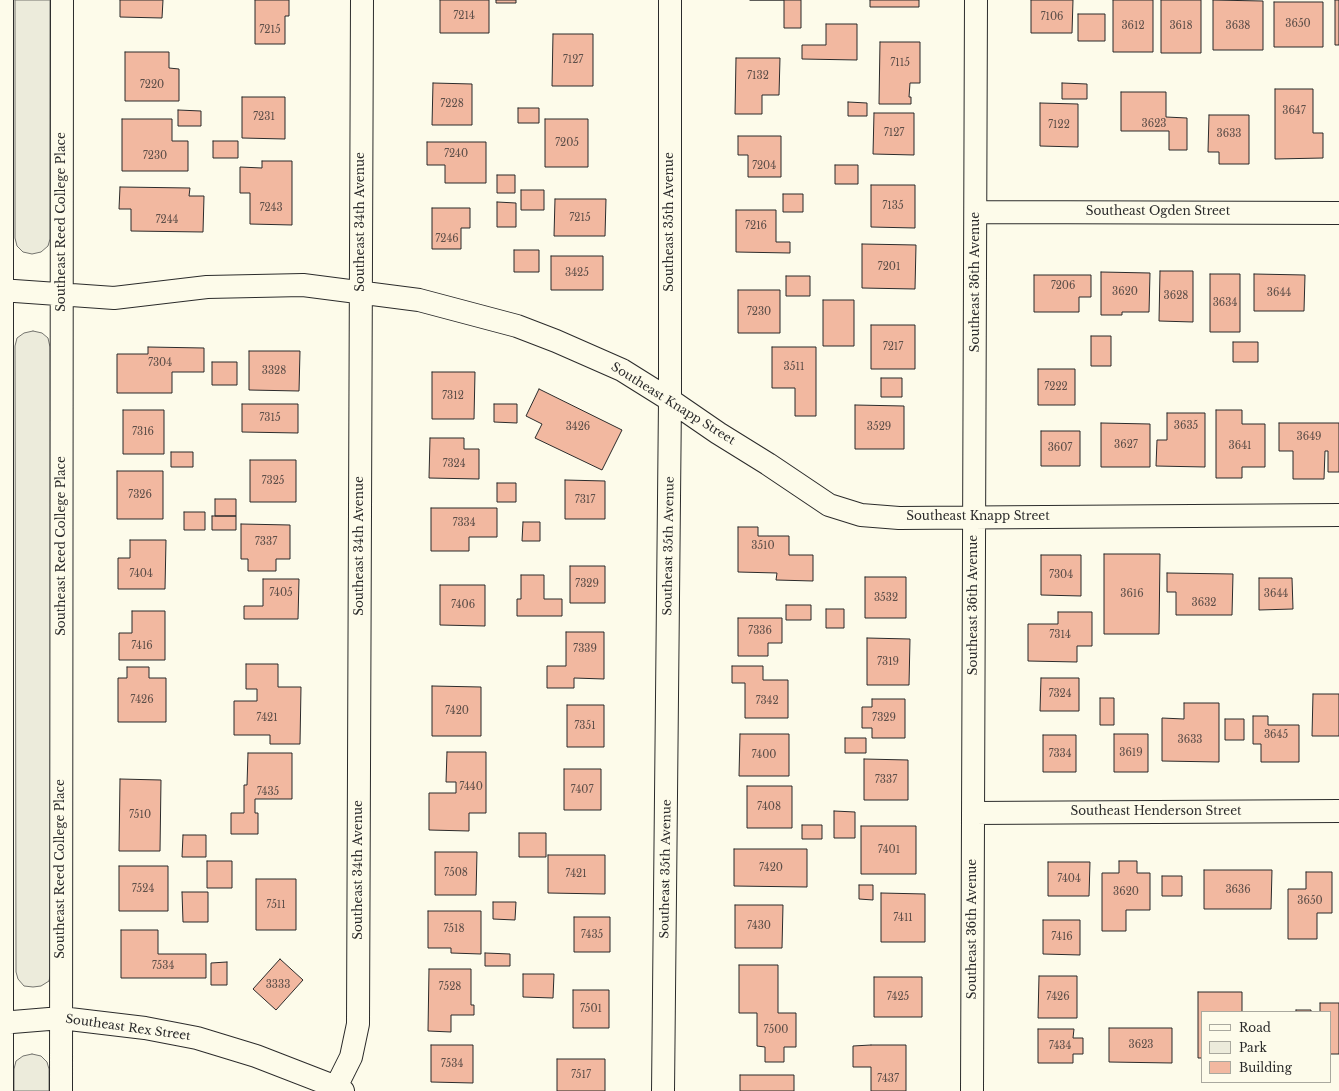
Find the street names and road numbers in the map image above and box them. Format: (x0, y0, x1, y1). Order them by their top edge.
street label: Southeast Reed College Place (55, 132, 69, 312)
street label: Southeast 34th Avenue (354, 152, 368, 292)
street label: Southeast 35th Avenue (663, 152, 677, 292)
street label: Southeast Ogden Street (1086, 205, 1230, 219)
street label: Southeast 36th Avenue (969, 212, 983, 352)
street label: Southeast Knapp Street (608, 360, 738, 448)
street label: Southeast Reed College Place (55, 456, 69, 636)
street label: Southeast 34th Avenue (353, 476, 367, 616)
street label: Southeast 35th Avenue (661, 476, 677, 616)
street label: Southeast Knapp Street (906, 510, 1050, 524)
street label: Southeast 36th Avenue (967, 535, 981, 675)
street label: Southeast Reed College Place (54, 779, 68, 959)
street label: Southeast 35th Avenue (658, 799, 674, 939)
street label: Southeast 34th Avenue (352, 800, 366, 940)
street label: Southeast Henderson Street (1070, 805, 1242, 819)
street label: Southeast 36th Avenue (966, 859, 980, 999)
street label: Southeast Rex Street (64, 1012, 192, 1044)

